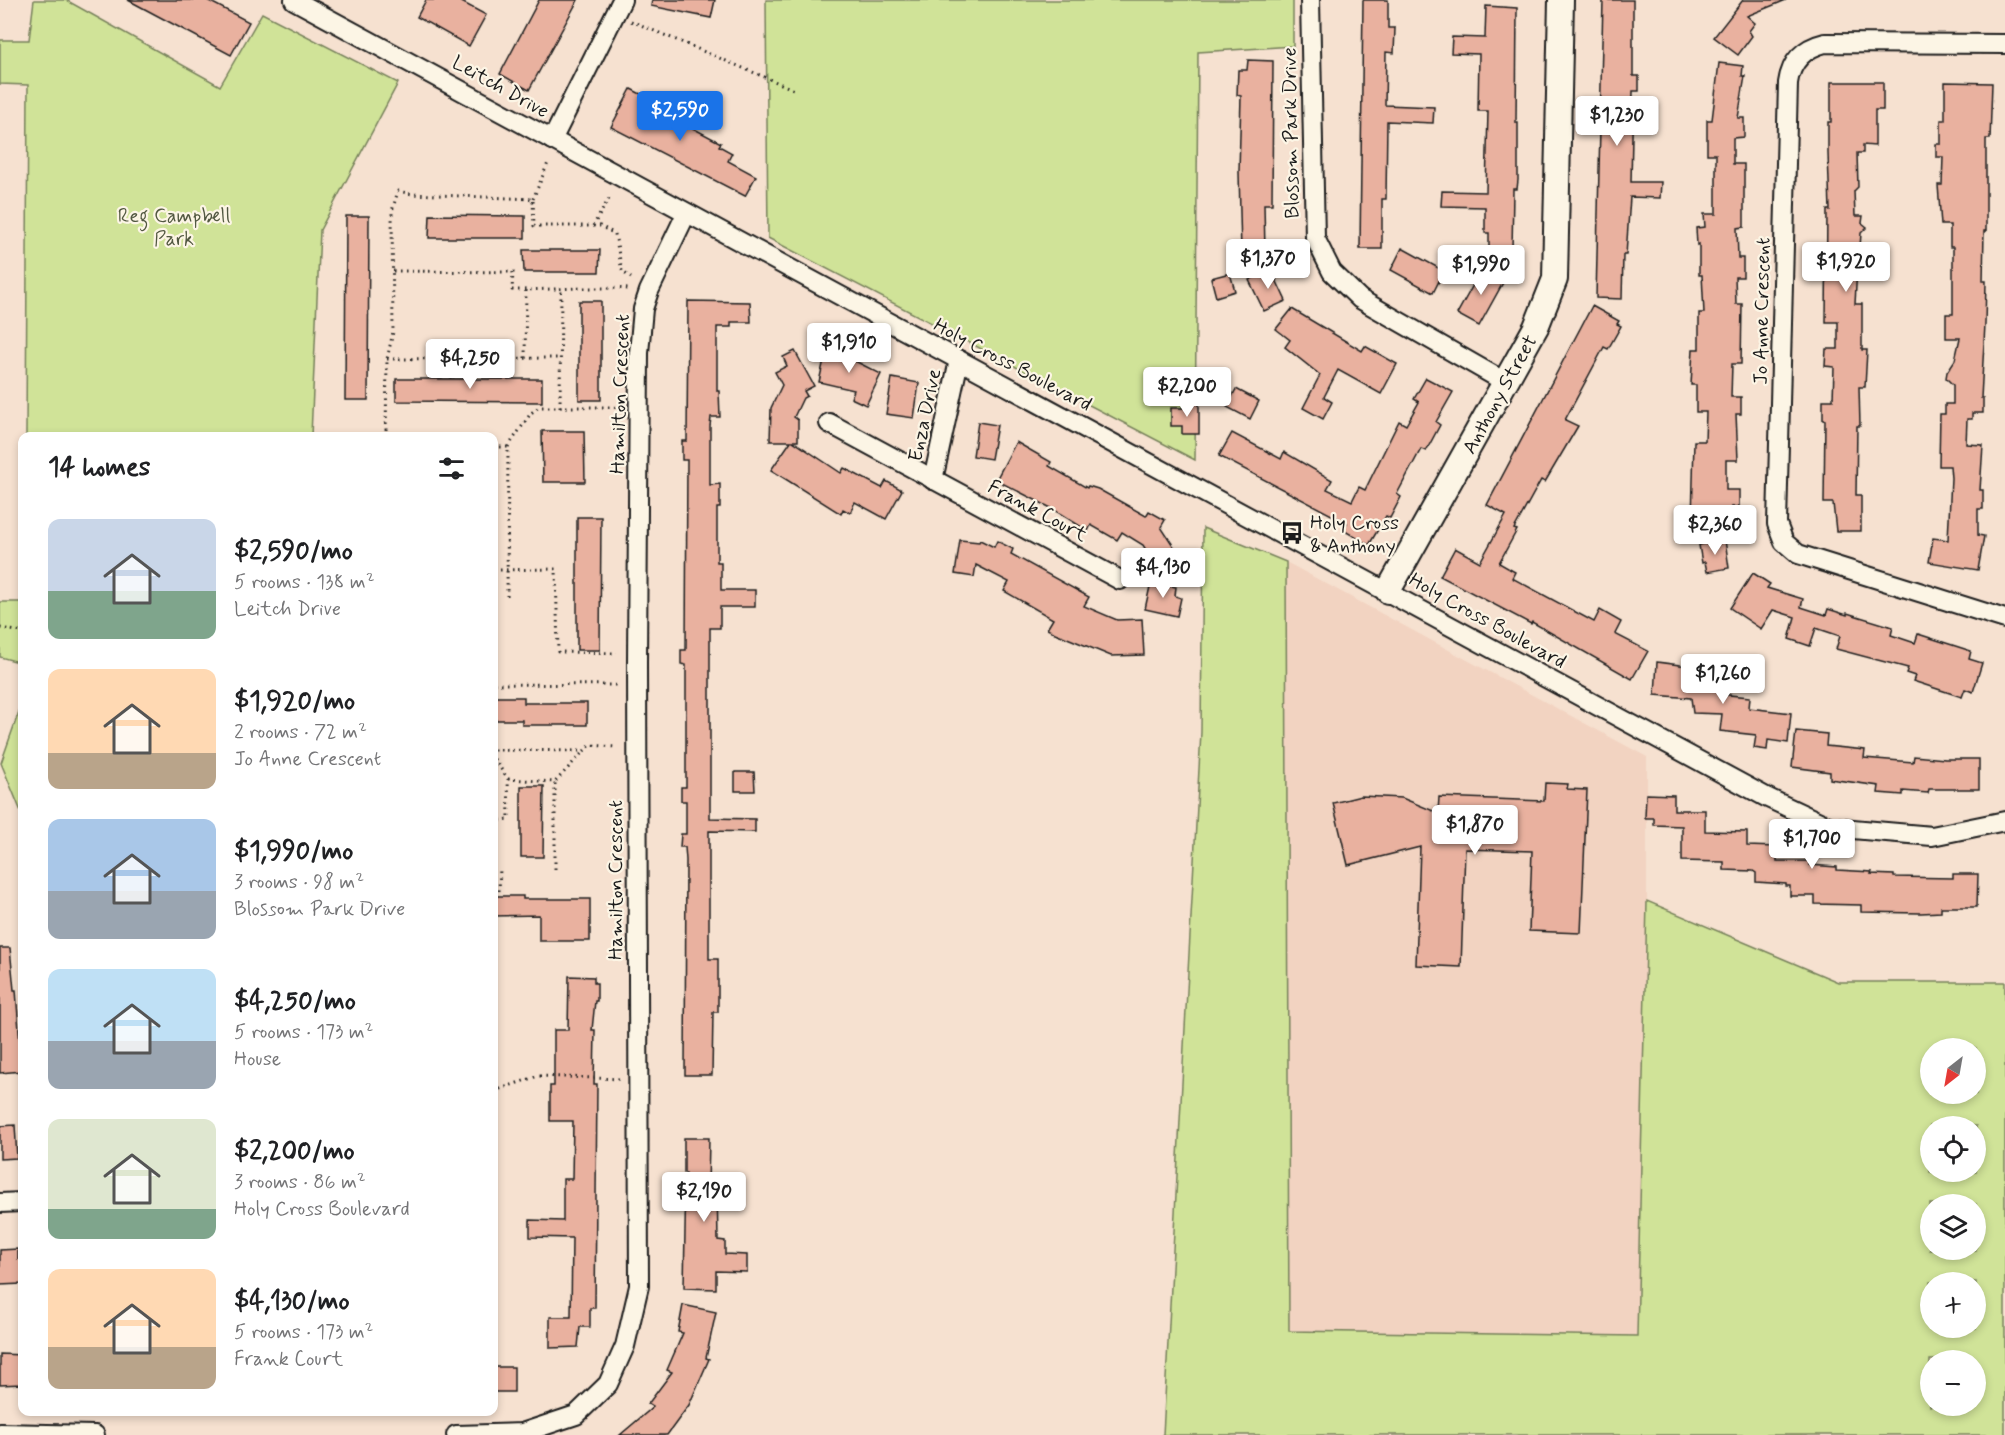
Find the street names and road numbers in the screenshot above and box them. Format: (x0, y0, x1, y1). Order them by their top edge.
street label: Blossom Park Drive (1277, 47, 1306, 219)
street label: Leitch Drive (447, 50, 554, 125)
street label: Jo Anne Crescent (1748, 237, 1777, 385)
street label: Holy Cross Boulevard (928, 312, 1096, 418)
street label: Hamilton Crescent (604, 314, 637, 475)
street label: Anthony Street (1456, 330, 1544, 459)
street label: Enza Drive (902, 366, 949, 464)
street label: Frank Court (983, 474, 1092, 549)
street label: Holy Cross Boulevard (1404, 567, 1571, 676)
street label: Hamilton Crescent (603, 800, 630, 960)

